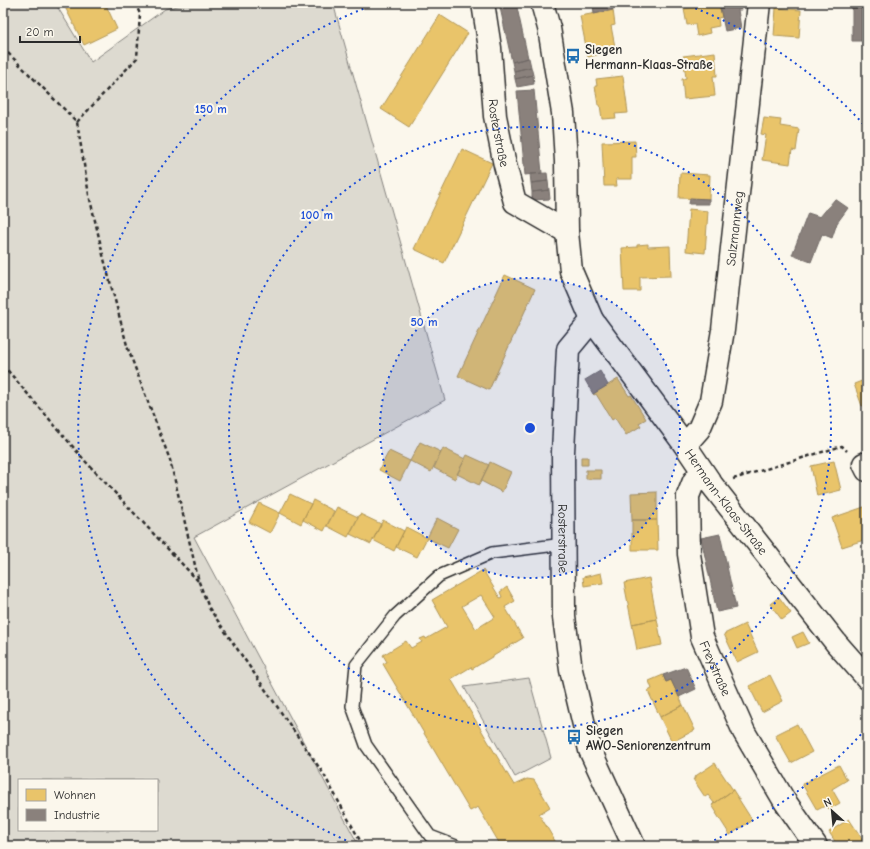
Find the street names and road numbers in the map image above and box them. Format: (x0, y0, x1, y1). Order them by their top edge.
street label: Rosterstraße (486, 98, 513, 169)
street label: Salzmannweg (723, 190, 746, 267)
street label: Hermann-Klaas-Straße (682, 446, 771, 558)
street label: Rosterstraße (556, 504, 571, 574)
street label: Freystraße (697, 638, 735, 699)

